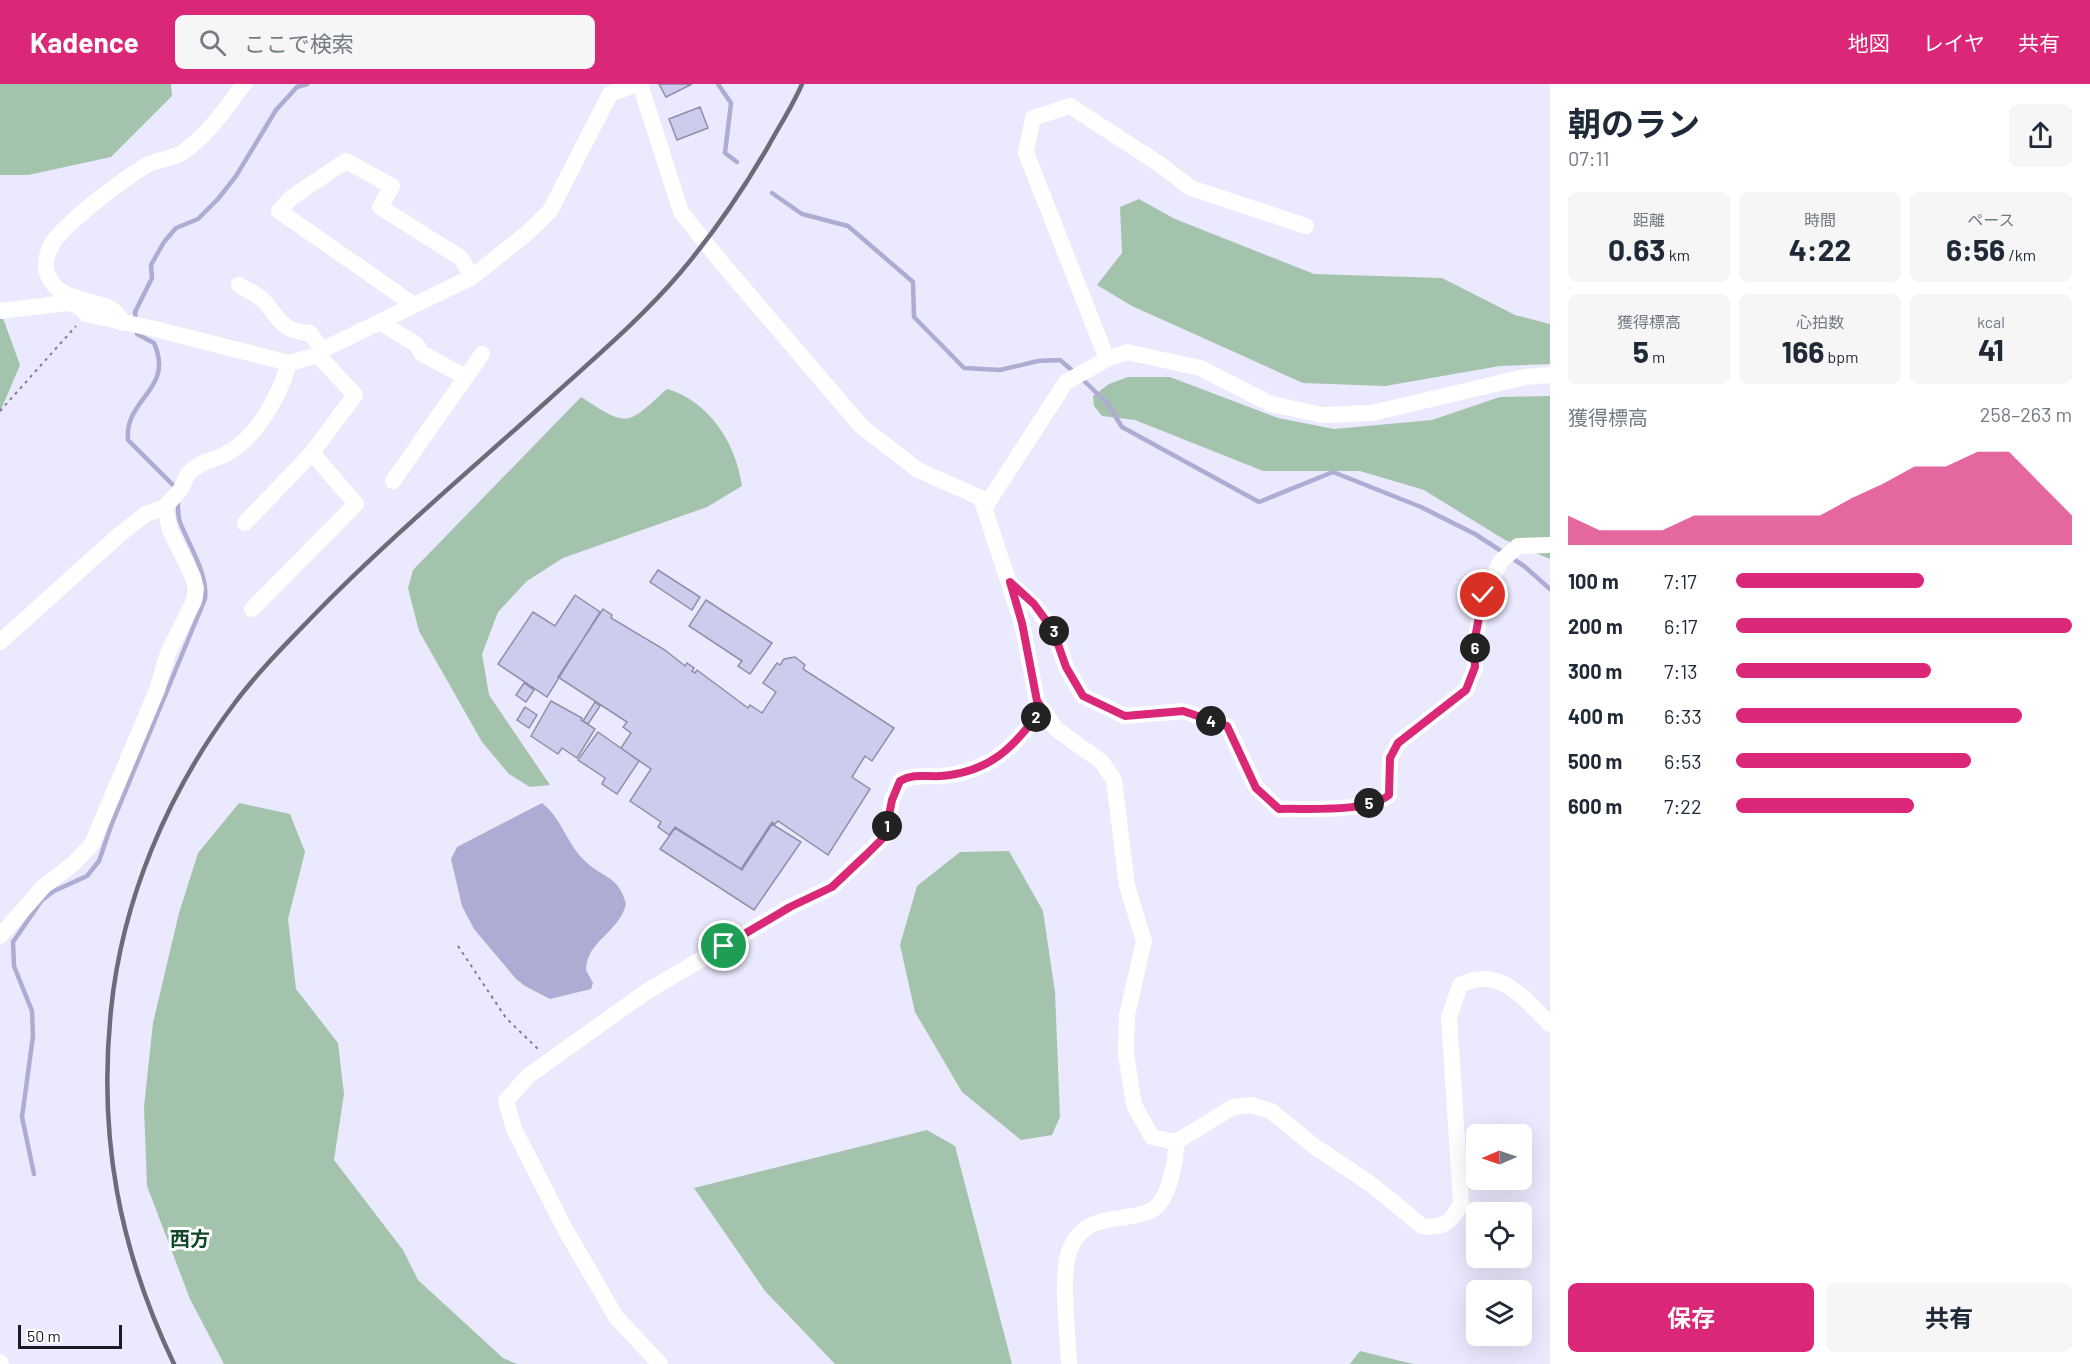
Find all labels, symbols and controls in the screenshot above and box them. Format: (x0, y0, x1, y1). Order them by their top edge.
search box (175, 15, 595, 69)
text: Kadence (30, 25, 139, 59)
icon: search (196, 26, 229, 59)
text: ここで検索 (244, 30, 354, 56)
text: 地図 (1848, 30, 1890, 55)
text: レイヤ (1923, 30, 1985, 55)
text: 共有 (2018, 30, 2060, 55)
text: 朝のラン (1568, 103, 1700, 143)
button: share (2009, 104, 2072, 167)
text: 07:11 (1568, 146, 1610, 170)
text: 距離 (1633, 210, 1665, 229)
text: 時間 (1804, 210, 1836, 229)
text: ペース (1967, 210, 2015, 229)
text: 0.63 (1608, 231, 1666, 267)
text: 4:22 (1789, 231, 1851, 267)
text: 6:56 (1946, 231, 2005, 267)
text: km (1666, 245, 1690, 264)
text: /km (2005, 245, 2036, 264)
text: 獲得標高 (1617, 312, 1681, 331)
text: 心拍数 (1796, 312, 1844, 331)
text: kcal (1977, 312, 2005, 331)
text: 41 (1978, 331, 2004, 367)
text: 5 (1633, 333, 1649, 369)
text: 166 (1782, 333, 1824, 369)
text: m (1649, 347, 1665, 366)
text: bpm (1824, 347, 1858, 366)
text: 258–263 m (1980, 402, 2072, 426)
text: 獲得標高 (1568, 405, 1648, 429)
pin (1457, 569, 1508, 620)
text: 100 m (1568, 569, 1619, 593)
text: 7:17 (1664, 569, 1697, 593)
icon: check (1466, 578, 1499, 611)
text: 200 m (1568, 614, 1623, 638)
text: 6:17 (1664, 614, 1698, 638)
pin: 3 (1039, 616, 1069, 646)
text: 3 (1050, 621, 1058, 640)
pin: 6 (1460, 633, 1490, 663)
text: 6 (1471, 638, 1479, 657)
text: 300 m (1568, 659, 1622, 683)
text: 7:13 (1664, 659, 1698, 683)
pin: 2 (1021, 702, 1051, 732)
text: 400 m (1568, 704, 1624, 728)
text: 6:33 (1664, 704, 1702, 728)
pin: 4 (1196, 706, 1226, 736)
text: 2 (1032, 707, 1040, 726)
text: 4 (1206, 711, 1216, 730)
text: 500 m (1568, 749, 1622, 773)
text: 6:53 (1664, 749, 1702, 773)
pin: 5 (1354, 788, 1384, 818)
text: 5 (1365, 793, 1373, 812)
text: 600 m (1568, 794, 1622, 818)
text: 7:22 (1664, 794, 1702, 818)
pin: 1 (872, 811, 902, 841)
text: 1 (884, 816, 890, 835)
pin (698, 920, 749, 971)
icon: arrive (707, 929, 740, 962)
north arrow (1466, 1124, 1532, 1190)
map controls (1466, 1124, 1532, 1346)
button: locate (1466, 1202, 1532, 1268)
district label: 西方 (170, 1226, 210, 1250)
button: layers (1466, 1280, 1532, 1346)
button: 保存 (1568, 1283, 1814, 1352)
button: 共有 (1826, 1283, 2072, 1352)
scale bar (18, 1322, 122, 1350)
text: 50 m (27, 1326, 61, 1345)

